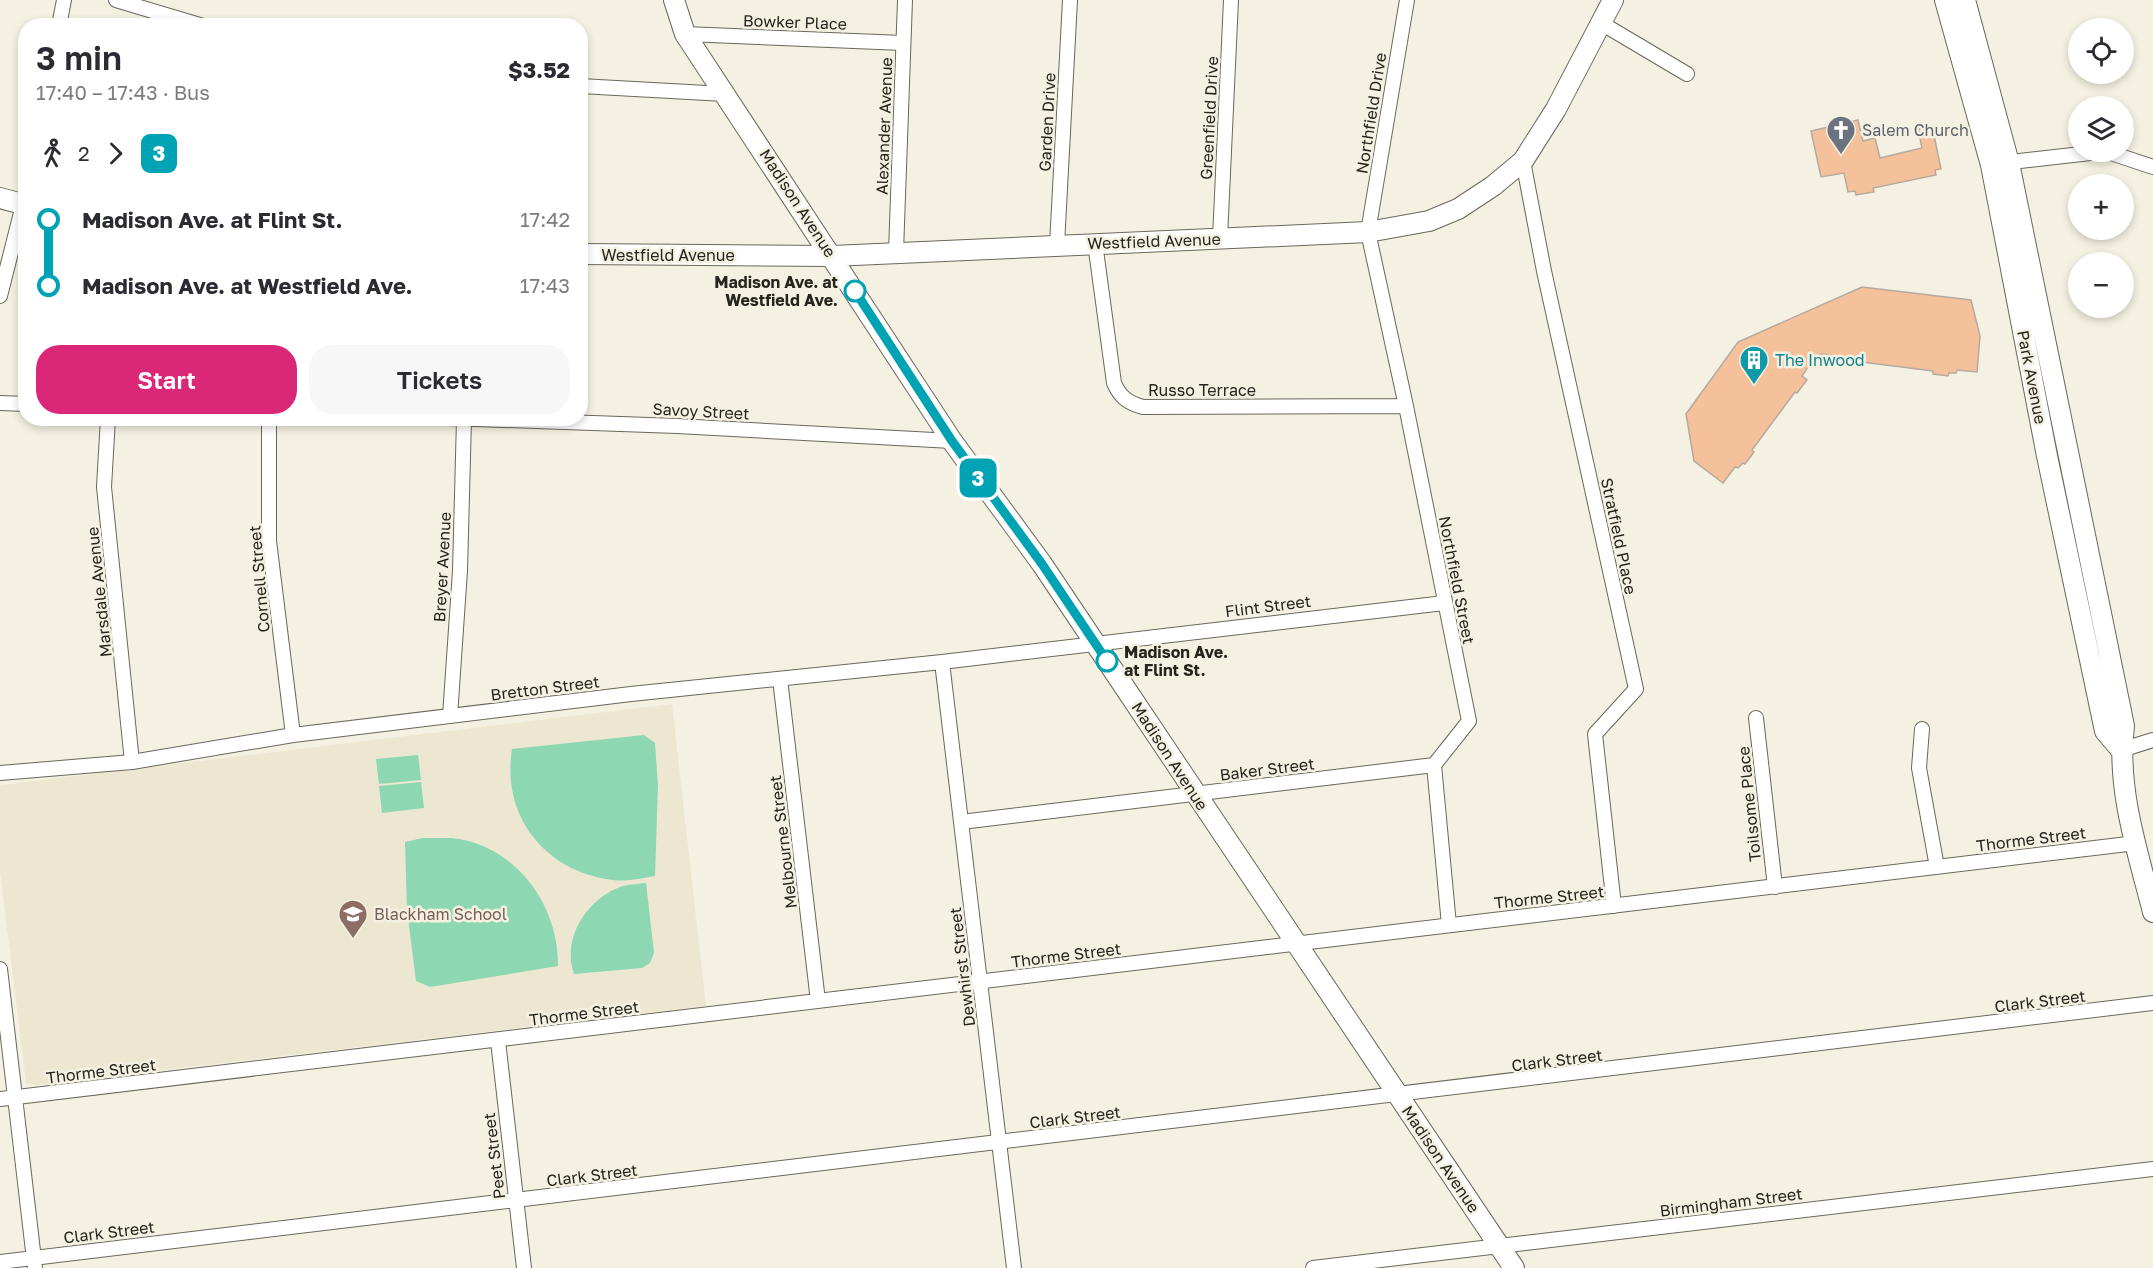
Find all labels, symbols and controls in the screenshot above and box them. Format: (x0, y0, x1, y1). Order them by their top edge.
street label: Bowker Place (743, 10, 847, 34)
map controls (2068, 18, 2134, 318)
button: locate (2068, 18, 2134, 84)
text: 3 min (36, 38, 122, 77)
street label: Northfield Drive (1352, 51, 1390, 175)
text: $3.52 (508, 56, 570, 83)
street label: Greenfield Drive (1196, 56, 1222, 180)
street label: Alexander Avenue (872, 57, 896, 195)
street label: Garden Drive (1034, 72, 1060, 172)
text: 17:40 – 17:43 · Bus (36, 80, 210, 104)
button: layers (2068, 96, 2134, 162)
church icon: Salem Church (1825, 114, 1857, 156)
place label: Salem Church (1862, 120, 1969, 140)
icon: walk (36, 137, 69, 170)
icon: forward (99, 137, 132, 170)
text: 3 (153, 140, 165, 166)
text: 2 (78, 141, 90, 165)
street label: Madison Avenue (755, 145, 841, 261)
button: + (2068, 174, 2134, 240)
text: Madison Ave. at Flint St. (82, 206, 343, 233)
text: 17:42 (520, 207, 570, 231)
street label: Westfield Avenue (1087, 229, 1221, 253)
street label: Westfield Avenue (601, 245, 735, 265)
button: − (2068, 252, 2134, 318)
text: Madison Ave. at Westfield Ave. (82, 272, 413, 299)
place label: Madison Ave. at Westfield Ave. (714, 272, 838, 310)
text: 17:43 (520, 273, 570, 297)
marker: Madison Ave. at Westfield Ave. (844, 280, 866, 302)
street label: Park Avenue (2013, 328, 2051, 426)
building icon: The Inwood (1738, 344, 1770, 386)
button: Start (36, 345, 297, 414)
button: Tickets (309, 345, 570, 414)
place label: The Inwood (1775, 350, 1865, 370)
street label: Russo Terrace (1148, 380, 1256, 400)
street label: Savoy Street (652, 398, 750, 424)
line badge: 3 (958, 458, 998, 498)
text: 3 (972, 465, 984, 491)
street label: Stratfield Place (1597, 476, 1641, 596)
street label: Breyer Avenue (429, 511, 455, 623)
street label: Northfield Street (1435, 514, 1479, 646)
street label: Cornell Street (244, 525, 274, 633)
street label: Marsdale Avenue (82, 526, 116, 658)
street label: Flint Street (1224, 591, 1312, 621)
place label: Madison Ave. at Flint St. (1124, 642, 1228, 680)
marker: Madison Ave. at Flint St. (1096, 650, 1118, 672)
street label: Bretton Street (489, 671, 601, 705)
street label: Madison Avenue (1127, 698, 1213, 814)
street label: Toilsome Place (1733, 745, 1765, 863)
street label: Baker Street (1218, 753, 1316, 785)
street label: Melbourne Street (765, 774, 801, 910)
street label: Thorme Street (1975, 822, 2087, 856)
street label: Thorme Street (1493, 881, 1605, 913)
school or university icon: Blackham School (337, 898, 369, 940)
place label: Blackham School (374, 904, 507, 924)
street label: Dewhirst Street (945, 906, 979, 1028)
street label: Thorme Street (1010, 938, 1122, 972)
street label: Clark Street (1993, 985, 2087, 1017)
street label: Thorme Street (528, 996, 640, 1030)
street label: Clark Street (1510, 1044, 1604, 1076)
street label: Thorme Street (45, 1054, 157, 1088)
street label: Clark Street (1028, 1101, 1122, 1133)
street label: Madison Avenue (1398, 1101, 1484, 1217)
street label: Peet Street (479, 1112, 509, 1200)
street label: Clark Street (545, 1159, 639, 1191)
street label: Birmingham Street (1658, 1183, 1804, 1221)
street label: Clark Street (62, 1216, 156, 1248)

